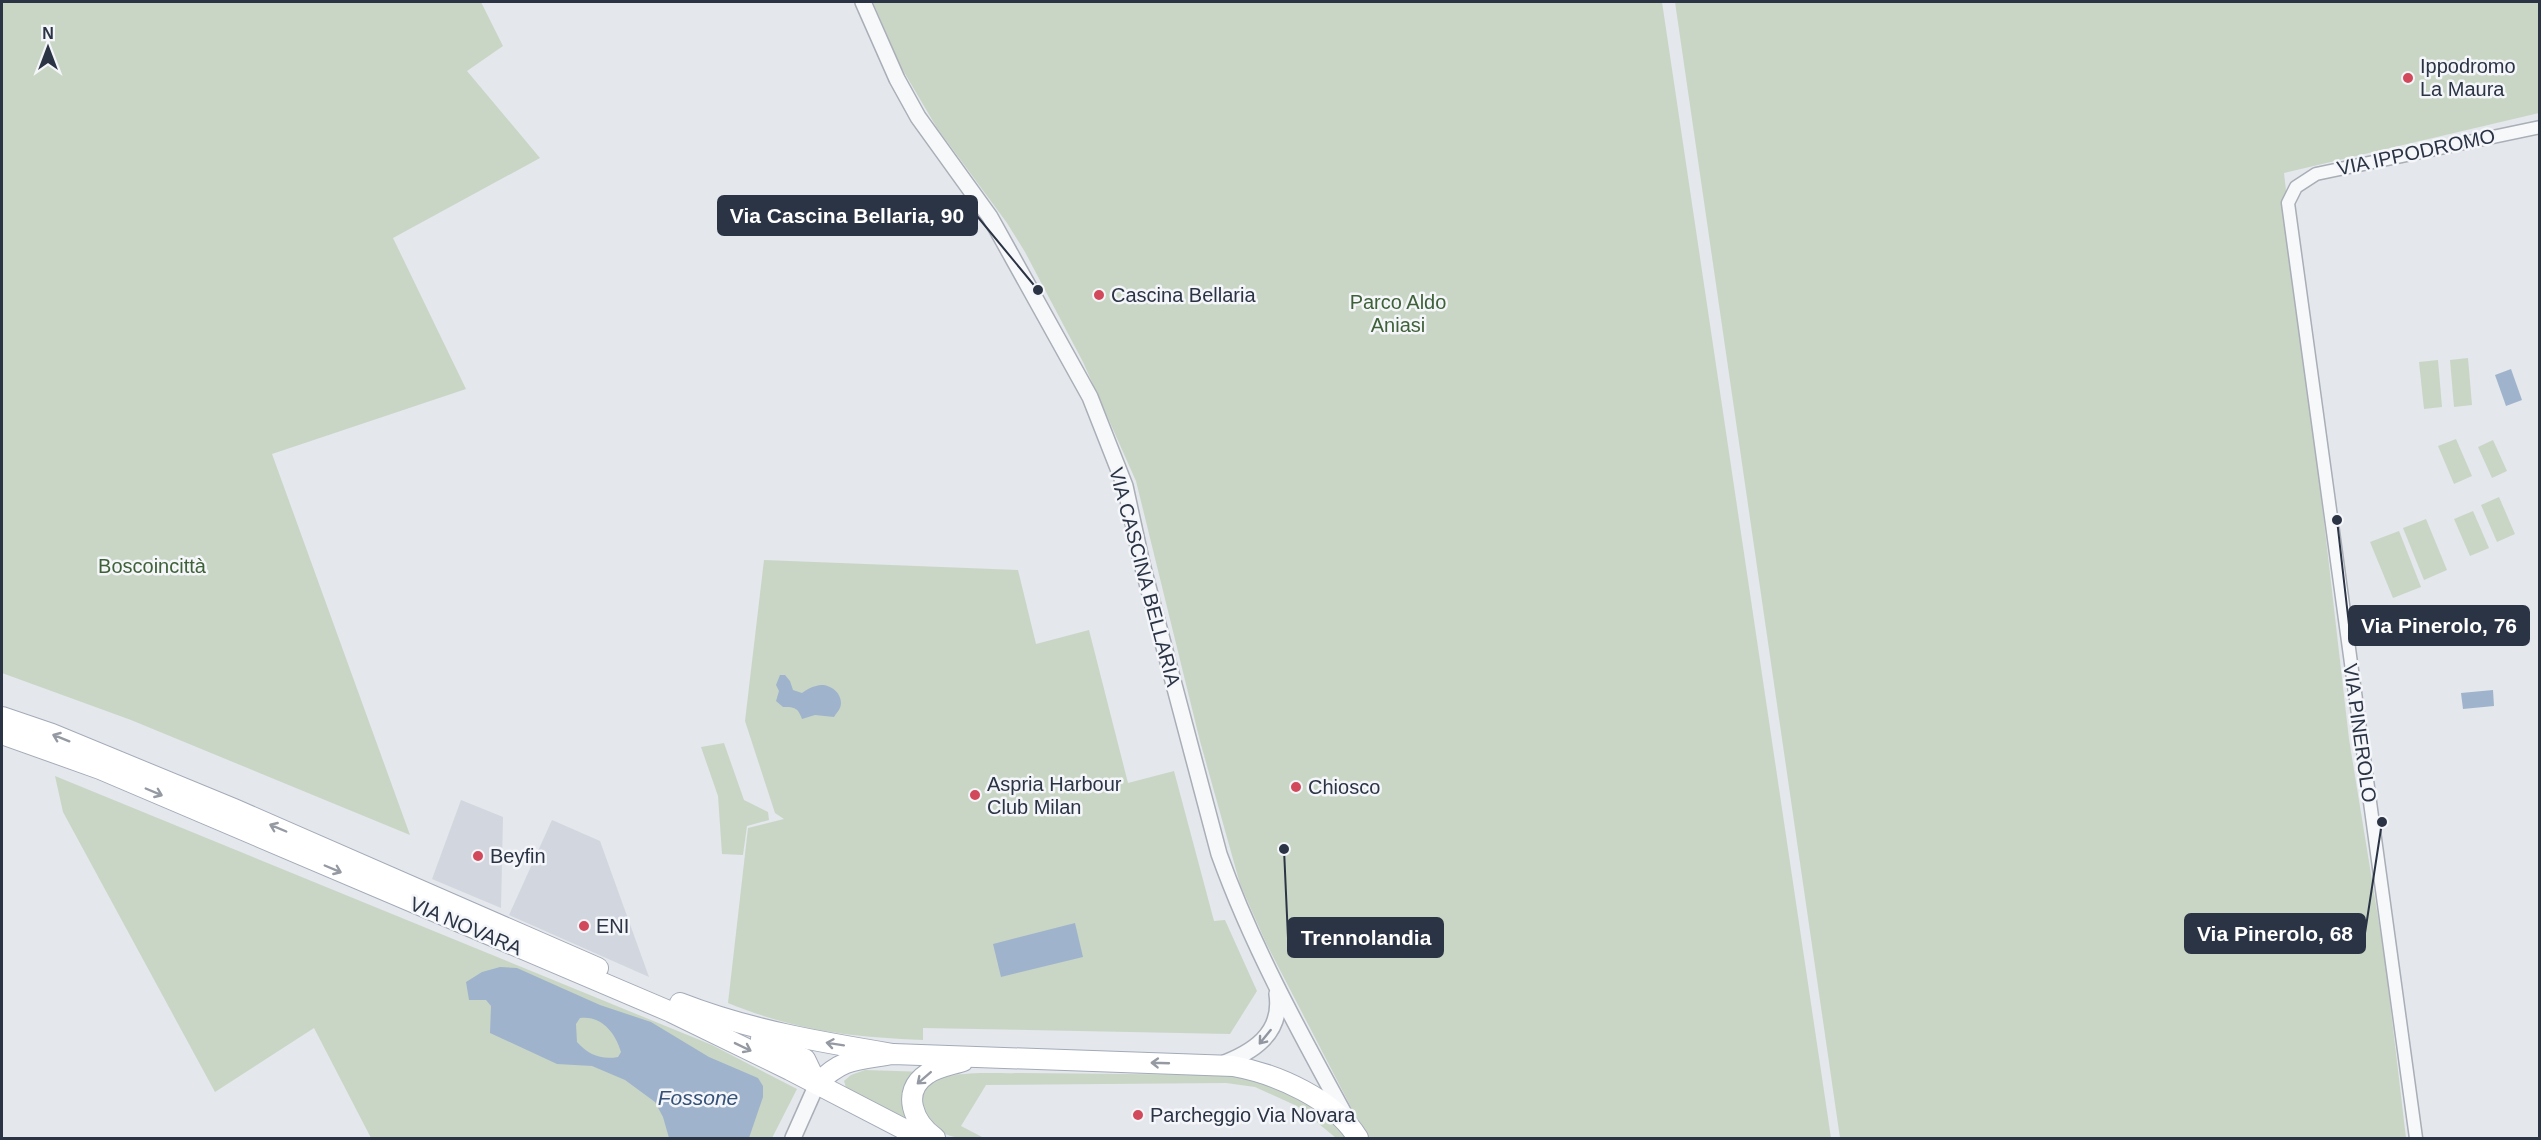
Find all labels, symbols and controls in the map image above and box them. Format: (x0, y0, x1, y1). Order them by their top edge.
north arrow (18, 18, 78, 78)
text: N (42, 25, 54, 42)
place label: Ippodromo La Maura (2420, 55, 2516, 100)
marker: Ippodromo La Maura (2401, 71, 2415, 85)
street label: VIA IPPODROMO (2335, 124, 2497, 180)
callout: Via Cascina Bellaria, 90 (718, 196, 977, 235)
text: Via Cascina Bellaria, 90 (730, 204, 964, 227)
place label: Cascina Bellaria (1111, 284, 1256, 306)
marker: Cascina Bellaria (1092, 288, 1106, 302)
park label: Parco Aldo Aniasi (1350, 291, 1446, 336)
street label: VIA CASCINA BELLARIA (1105, 465, 1185, 689)
park label: Boscoincittà (98, 555, 207, 577)
callout: Via Pinerolo, 76 (2349, 606, 2529, 645)
text: Via Pinerolo, 76 (2361, 614, 2517, 637)
street label: VIA PINEROLO (2339, 662, 2381, 804)
one-way arrow (52, 732, 71, 743)
place label: Aspria Harbour Club Milan (987, 773, 1122, 818)
place label: Chiosco (1308, 776, 1380, 798)
marker: Chiosco (1289, 780, 1303, 794)
one-way arrow (145, 787, 163, 799)
marker: Aspria Harbour Club Milan (968, 788, 982, 802)
one-way arrow (270, 822, 288, 833)
place label: Beyfin (490, 845, 546, 867)
marker: Beyfin (471, 849, 485, 863)
one-way arrow (324, 864, 342, 875)
street label: VIA NOVARA (407, 892, 526, 960)
callout: Via Pinerolo, 68 (2185, 914, 2365, 953)
place label: ENI (596, 915, 629, 937)
callout: Trennolandia (1288, 918, 1443, 957)
marker: ENI (577, 919, 591, 933)
text: Via Pinerolo, 68 (2197, 922, 2353, 945)
text: Trennolandia (1301, 926, 1432, 949)
one-way arrow (1258, 1029, 1272, 1044)
one-way arrow (825, 1038, 845, 1049)
one-way arrow (733, 1041, 751, 1053)
one-way arrow (1150, 1057, 1170, 1068)
one-way arrow (916, 1072, 932, 1085)
water label: Fossone (658, 1086, 738, 1109)
place label: Parcheggio Via Novara (1150, 1104, 1356, 1126)
marker: Parcheggio Via Novara (1131, 1108, 1145, 1122)

